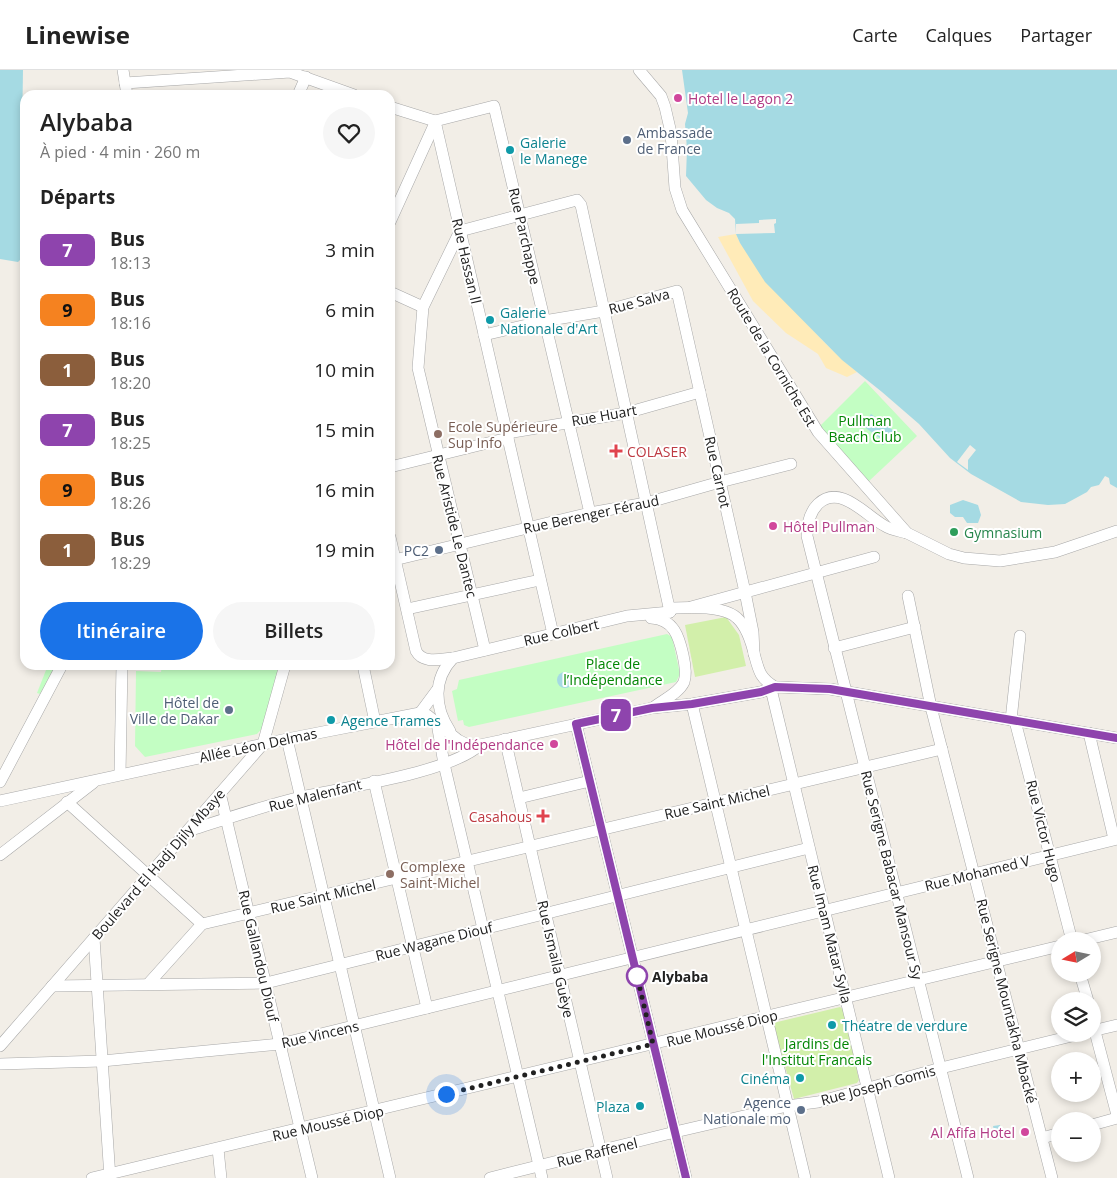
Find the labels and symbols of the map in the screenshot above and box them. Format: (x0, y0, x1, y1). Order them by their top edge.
place label: Hotel le Lagon 2 (688, 89, 793, 108)
marker: Hotel le Lagon 2 (672, 92, 684, 104)
place label: Ambassade de France (637, 123, 713, 158)
place label: Galerie le Manege (520, 133, 587, 168)
marker: Ambassade de France (621, 134, 633, 146)
marker: Galerie le Manege (504, 144, 516, 156)
street label: Rue Parchappe (505, 186, 545, 286)
street label: Rue Hassan ll (448, 216, 486, 306)
street label: Rue Salva (606, 284, 672, 318)
street label: Route de la Corniche Est (723, 284, 821, 430)
place label: Galerie Nationale d'Art (500, 303, 598, 338)
marker: Galerie Nationale d'Art (484, 314, 496, 326)
street label: Rue Huart (570, 400, 638, 430)
park label: Pullman Beach Club (828, 411, 902, 446)
place label: Ecole Supérieure Sup Info (448, 417, 558, 452)
marker: Ecole Supérieure Sup Info (432, 428, 444, 440)
street label: Rue Carnot (701, 434, 735, 510)
place label: COLASER (627, 442, 687, 461)
marker: COLASER (609, 444, 623, 458)
street label: Rue Aristide Le Dantec (428, 452, 482, 600)
street label: Rue Berenger Féraud (521, 490, 661, 538)
place label: Hôtel Pullman (783, 517, 875, 536)
marker: Hôtel Pullman (767, 520, 779, 532)
place label: Gymnasium (964, 523, 1042, 542)
marker: Gymnasium (948, 526, 960, 538)
place label: PC2 (404, 541, 429, 560)
marker: PC2 (433, 544, 445, 556)
street label: Rue Colbert (522, 614, 600, 650)
park label: Place de l’Indépendance (563, 654, 663, 689)
place label: Hôtel de Ville de Dakar (130, 693, 219, 728)
line badge: 7 (600, 699, 632, 731)
marker: Hôtel de Ville de Dakar (223, 704, 235, 716)
place label: Agence Trames (341, 711, 441, 730)
marker: Agence Trames (325, 714, 337, 726)
street label: Allée Léon Delmas (197, 723, 319, 767)
place label: Hôtel de l'Indépendance (385, 735, 544, 754)
marker: Hôtel de l'Indépendance (548, 738, 560, 750)
street label: Rue Serigne Babacar Mansour Sy (857, 768, 927, 983)
street label: Rue Malenfant (267, 774, 363, 816)
street label: Rue Victor Hugo (1022, 778, 1066, 884)
street label: Rue Saint Michel (662, 781, 772, 823)
street label: Boulevard El Hadj Djily Mbaye (87, 784, 229, 943)
place label: Casahous (469, 807, 532, 826)
marker: Casahous (536, 809, 550, 823)
street label: Rue Mohamed V (923, 851, 1032, 895)
place label: Complexe Saint-Michel (400, 857, 480, 892)
street label: Rue Imam Matar Sylla (804, 863, 856, 1005)
marker: Complexe Saint-Michel (384, 868, 396, 880)
street label: Rue Saint Michel (268, 875, 378, 917)
street label: Rue Gallandou Diouf (235, 888, 284, 1025)
street label: Rue Serigne Mountakha Mbacké (972, 897, 1042, 1105)
street label: Rue Ismaila Guèye (533, 898, 579, 1020)
street label: Rue Wagane Diouf (373, 917, 496, 965)
north arrow (1051, 932, 1101, 982)
marker: Alybaba (626, 965, 648, 987)
place label: Alybaba (652, 967, 709, 986)
street label: Rue Moussé Diop (664, 1005, 780, 1051)
street label: Rue Vincens (279, 1016, 361, 1052)
place label: Théatre de verdure (842, 1016, 968, 1035)
marker: Théatre de verdure (826, 1019, 838, 1031)
park label: Jardins de l'Institut Francais (762, 1034, 873, 1069)
street label: Rue Joseph Gomis (819, 1060, 938, 1109)
place label: Cinéma (740, 1069, 790, 1088)
marker: Cinéma (794, 1072, 806, 1084)
your location (434, 1082, 459, 1107)
place label: Agence Nationale mo (703, 1093, 791, 1128)
place label: Plaza (596, 1097, 630, 1116)
marker: Plaza (634, 1100, 646, 1112)
street label: Rue Moussé Diop (270, 1101, 386, 1145)
marker: Agence Nationale mo (795, 1104, 807, 1116)
place label: Al Afifa Hotel (931, 1123, 1015, 1142)
marker: Al Afifa Hotel (1019, 1126, 1031, 1138)
street label: Rue Raffenel (555, 1133, 639, 1171)

